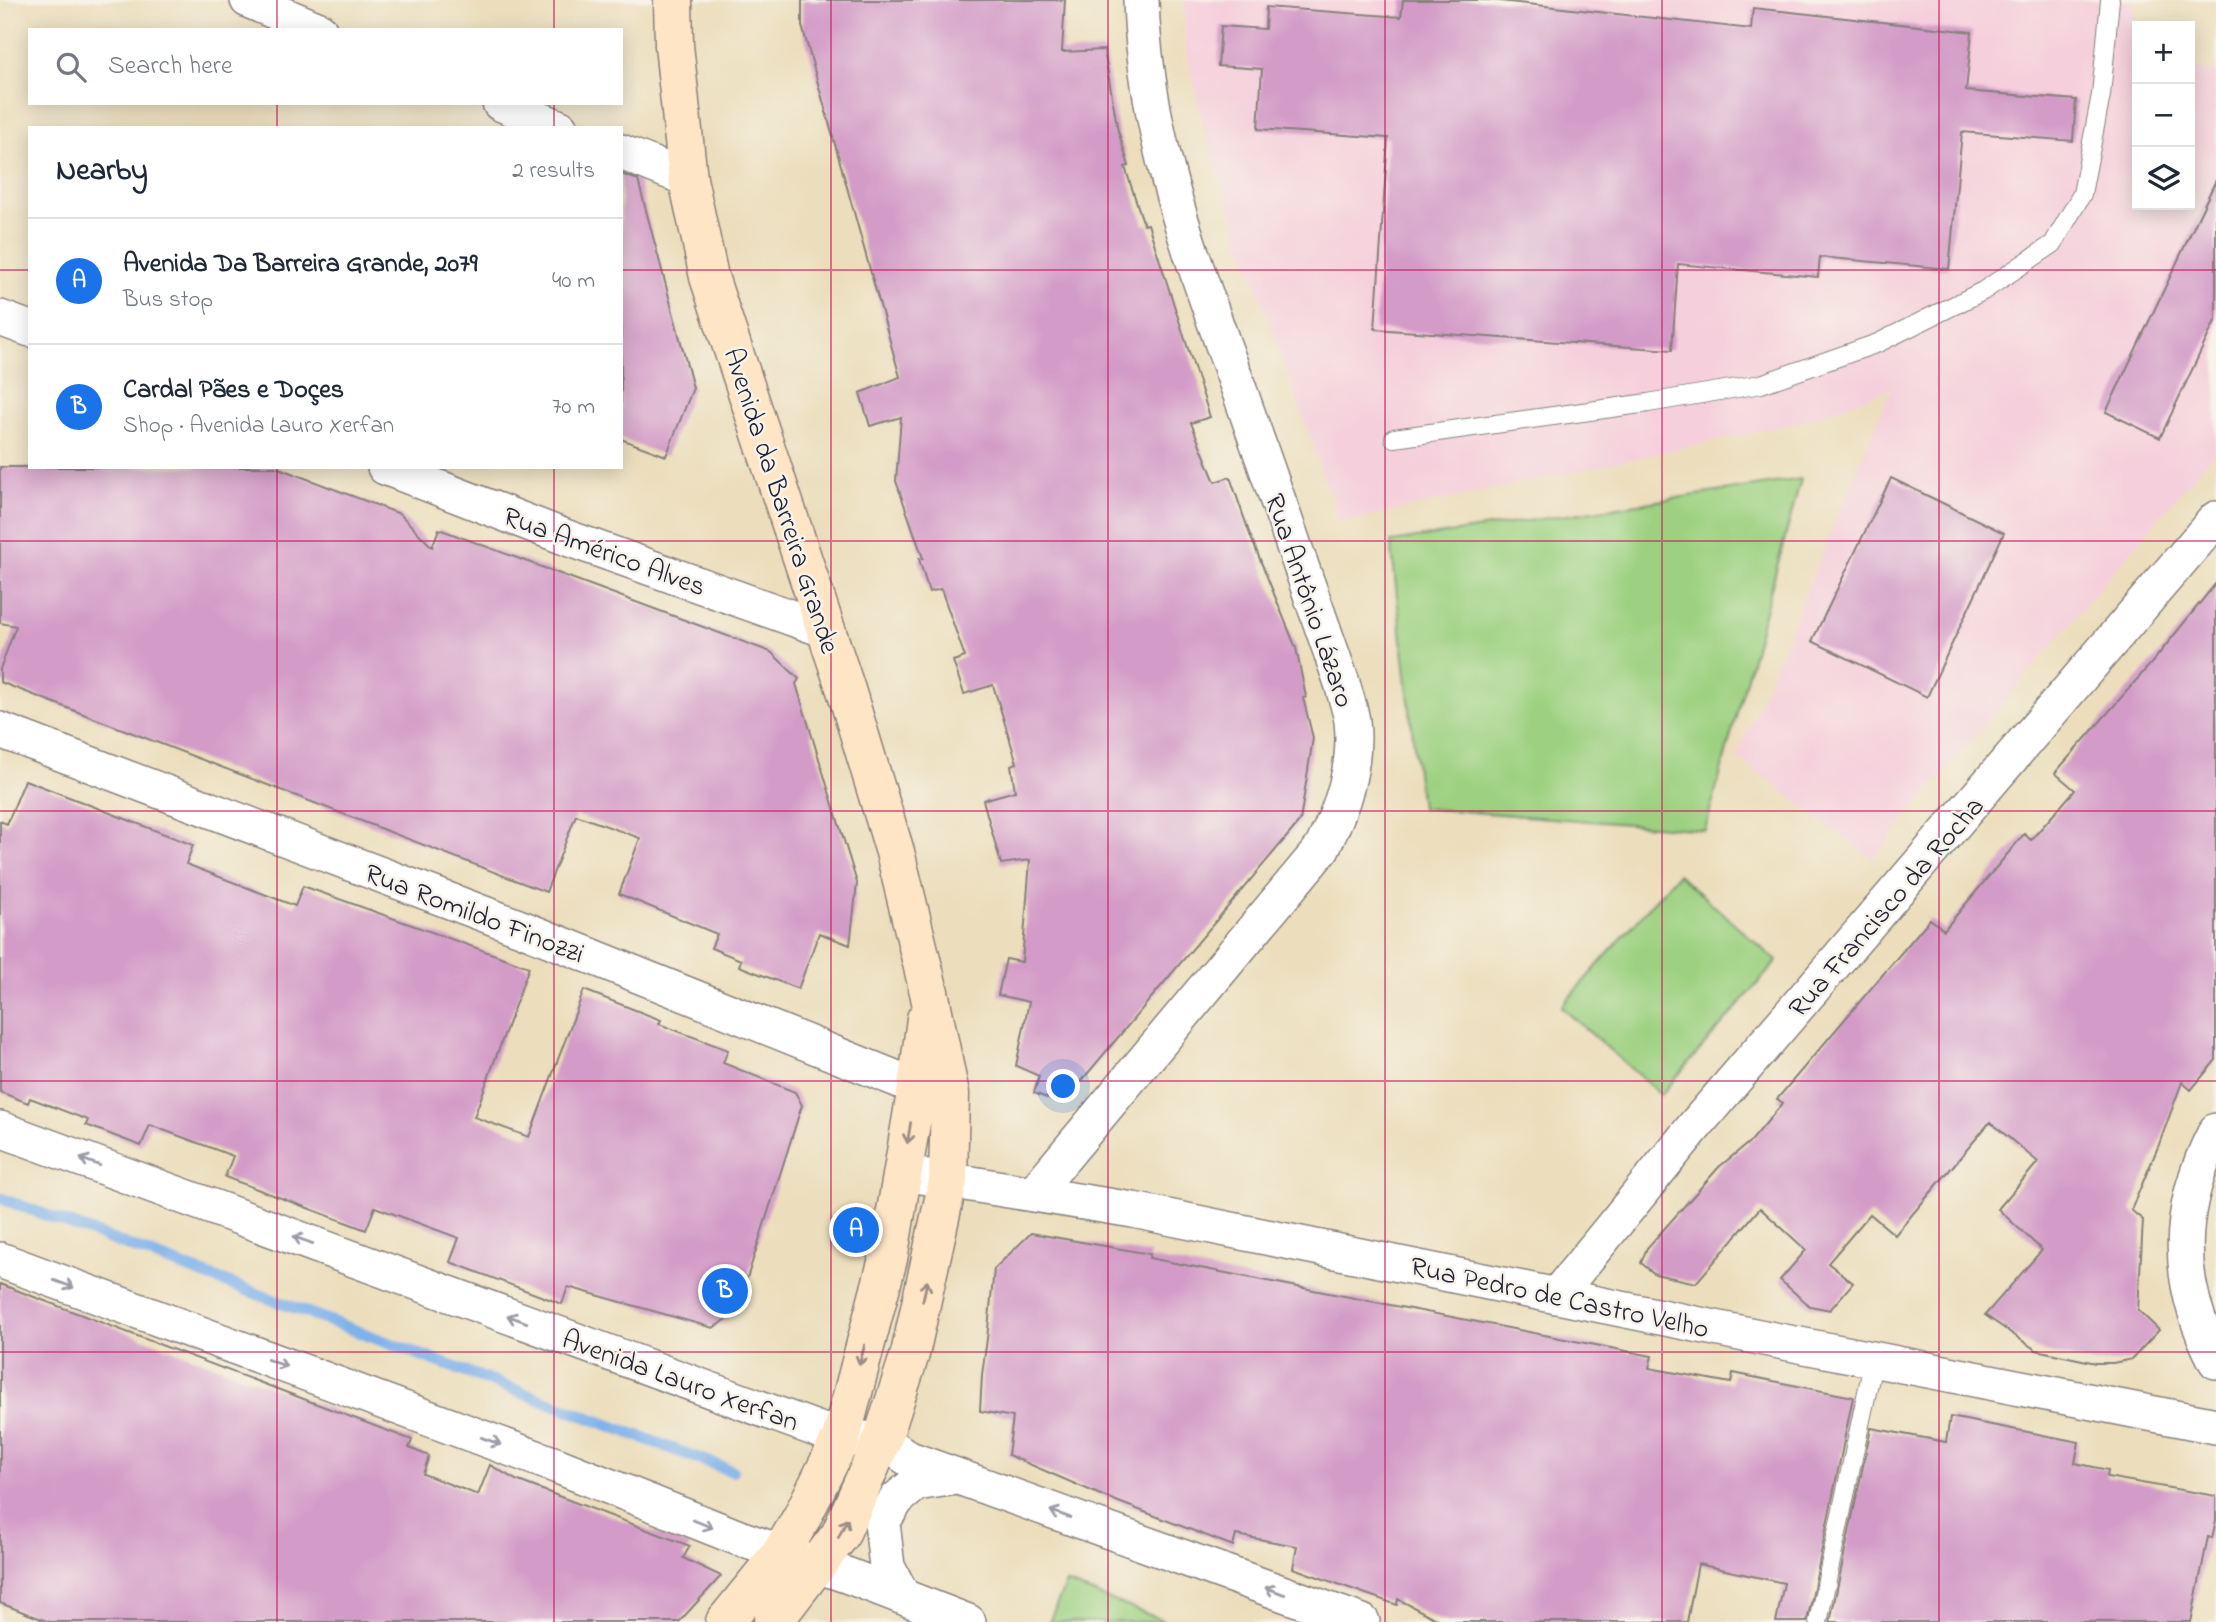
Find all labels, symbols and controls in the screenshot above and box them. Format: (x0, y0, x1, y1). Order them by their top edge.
map controls (2132, 21, 2195, 210)
button: + (2132, 21, 2195, 84)
search box (28, 28, 623, 105)
icon: search (52, 48, 90, 86)
text: Search here (108, 48, 233, 86)
button: − (2132, 84, 2195, 147)
button: layers (2132, 147, 2195, 210)
text: Nearby (56, 150, 148, 194)
text: 2 results (512, 155, 595, 188)
text: Avenida Da Barreira Grande, 2079 (123, 246, 477, 284)
text: A (72, 265, 86, 298)
text: 40 m (552, 265, 595, 298)
text: Bus stop (123, 284, 213, 317)
street label: Avenida da Barreira Grande (711, 343, 849, 660)
text: Cardal Pães e Doçes (123, 372, 344, 410)
text: B (71, 391, 87, 424)
text: 70 m (552, 391, 595, 424)
text: Shop · Avenida Lauro Xerfan (123, 410, 394, 443)
street label: Rua Antônio Lázaro (1252, 489, 1363, 714)
street label: Rua Américo Alves (497, 498, 711, 609)
street label: Rua Francisco da Rocha (1780, 789, 1995, 1028)
street label: Rua Romildo Finozzi (358, 854, 590, 976)
your location (1046, 1069, 1080, 1103)
one-way arrow (902, 1121, 915, 1144)
one-way arrow (79, 1155, 101, 1167)
pin: A (833, 1204, 879, 1256)
one-way arrow (293, 1233, 315, 1246)
street label: Rua Pedro de Castro Velho (1406, 1248, 1712, 1351)
pin: B (702, 1265, 748, 1317)
one-way arrow (53, 1279, 75, 1291)
one-way arrow (919, 1280, 932, 1303)
one-way arrow (506, 1312, 528, 1324)
street label: Avenida Lauro Xerfan (556, 1320, 804, 1444)
one-way arrow (855, 1343, 868, 1366)
one-way arrow (266, 1357, 288, 1370)
one-way arrow (479, 1436, 501, 1449)
one-way arrow (1050, 1507, 1072, 1519)
one-way arrow (692, 1518, 713, 1531)
one-way arrow (836, 1518, 850, 1539)
one-way arrow (1264, 1584, 1286, 1596)

